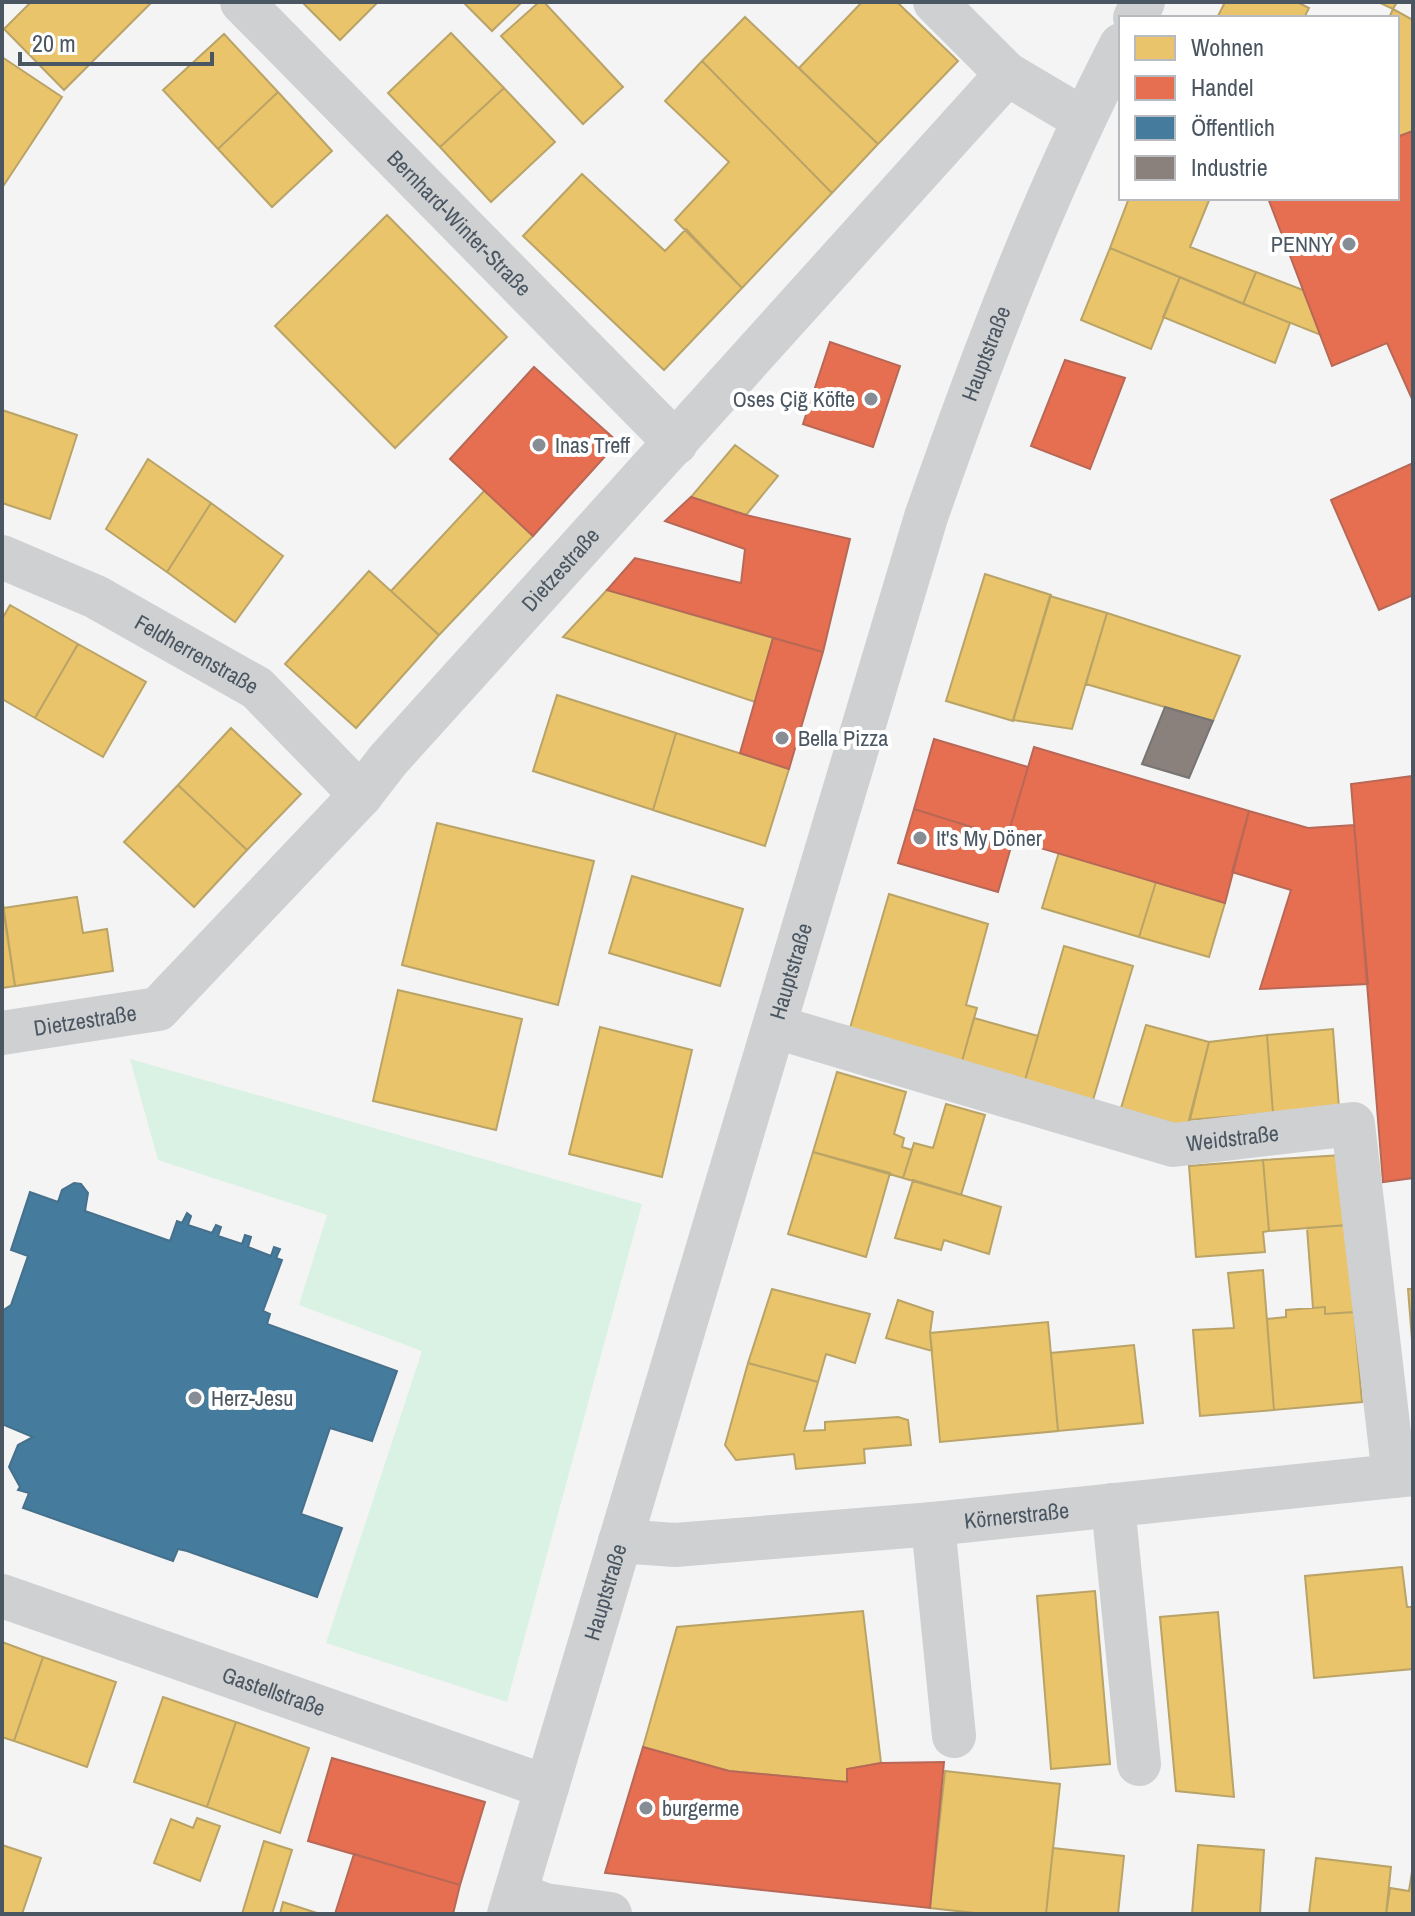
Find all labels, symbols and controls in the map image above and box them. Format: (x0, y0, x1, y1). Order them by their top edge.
scale bar (20, 16, 212, 66)
legend (1119, 16, 1399, 200)
text: 20 m (32, 27, 76, 59)
text: Wohnen (1191, 31, 1264, 63)
text: Handel (1191, 71, 1253, 103)
text: Öffentlich (1191, 111, 1275, 143)
street label: Bernhard-Winter-Straße (381, 143, 538, 303)
text: Industrie (1191, 151, 1268, 183)
place label: PENNY (1271, 229, 1333, 259)
marker: PENNY (1340, 235, 1358, 253)
street label: Hauptstraße (954, 302, 1017, 405)
place label: Oses Çiğ Köfte (733, 384, 855, 414)
marker: Oses Çiğ Köfte (862, 390, 880, 408)
place label: Inas Treff (555, 430, 630, 460)
marker: Inas Treff (530, 436, 548, 454)
street label: Dietzestraße (514, 521, 606, 618)
street label: Feldherrenstraße (130, 607, 264, 701)
place label: Bella Pizza (798, 723, 888, 753)
marker: Bella Pizza (773, 729, 791, 747)
place label: It's My Döner (936, 823, 1042, 853)
marker: It's My Döner (911, 829, 929, 847)
street label: Hauptstraße (762, 919, 819, 1023)
street label: Dietzestraße (32, 998, 138, 1043)
street label: Weidstraße (1184, 1118, 1280, 1158)
place label: Herz-Jesu (211, 1383, 293, 1413)
marker: Herz-Jesu (186, 1389, 204, 1407)
street label: Körnerstraße (963, 1495, 1071, 1536)
street label: Hauptstraße (577, 1540, 634, 1644)
street label: Gastellstraße (218, 1659, 329, 1723)
place label: burgerme (662, 1793, 739, 1823)
marker: burgerme (637, 1799, 655, 1817)

